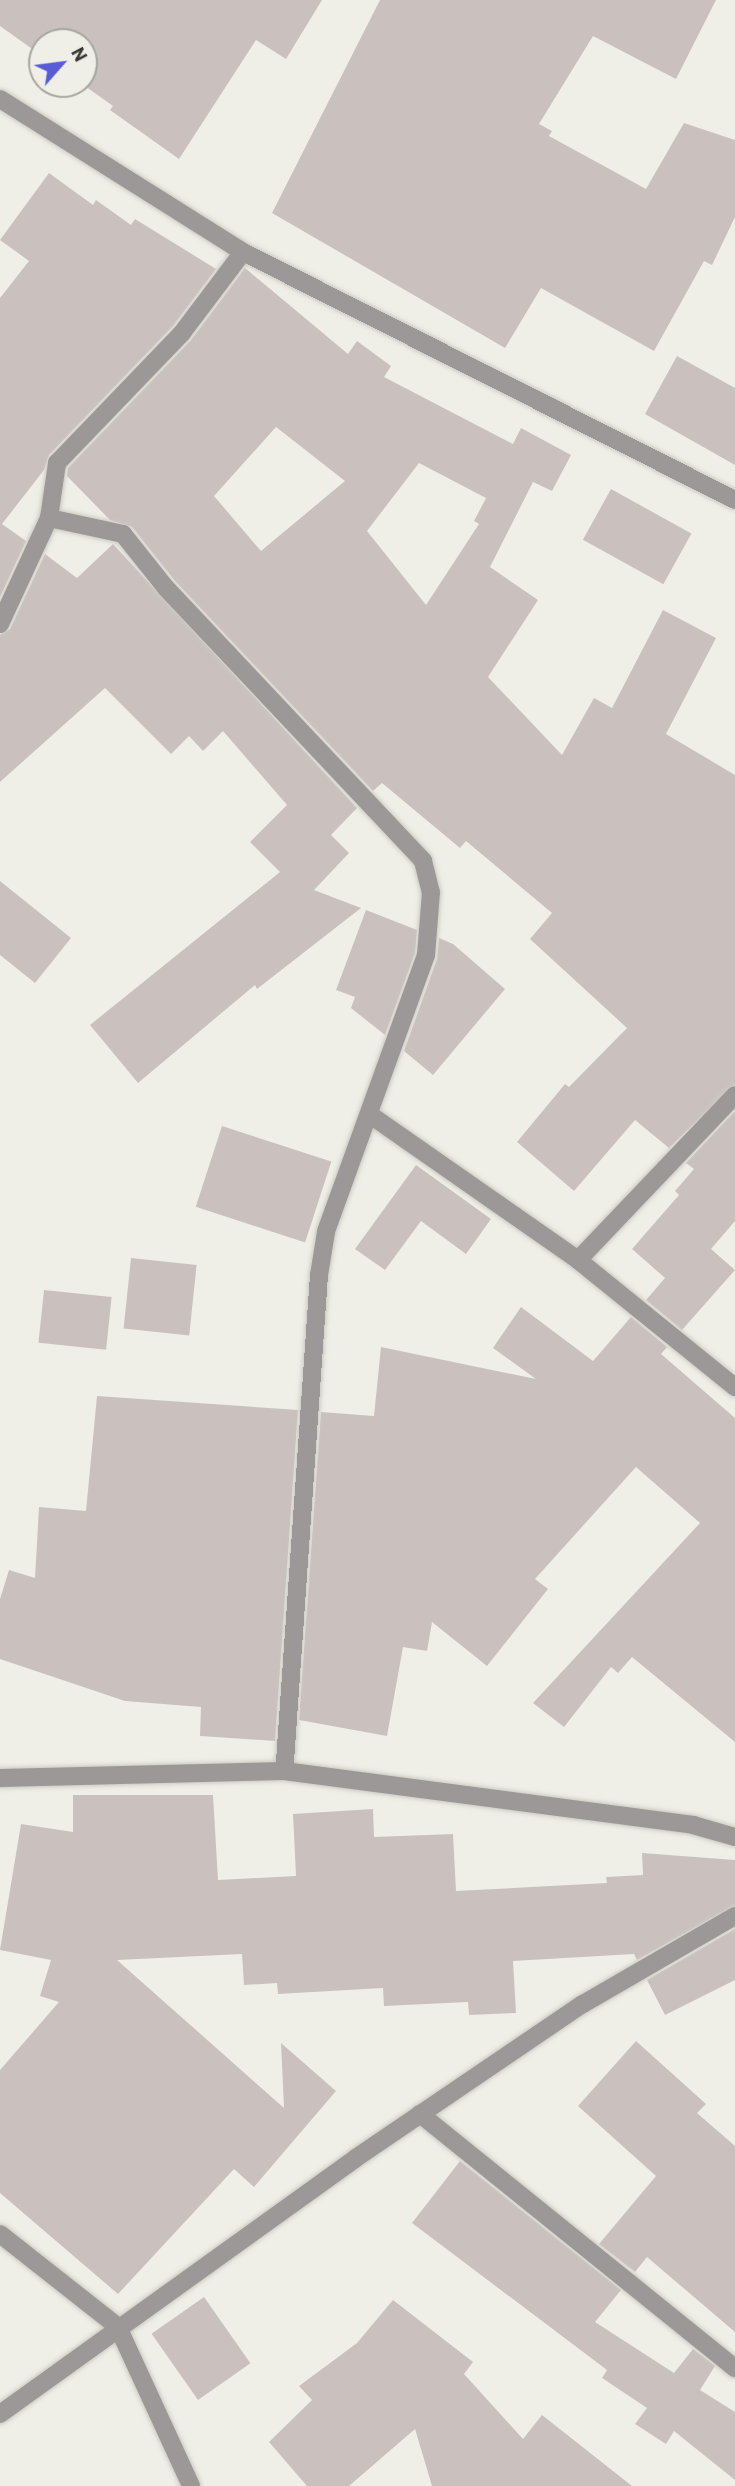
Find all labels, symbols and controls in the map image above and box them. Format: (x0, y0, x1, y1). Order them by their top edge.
north arrow (28, 28, 98, 98)
text: N (67, 43, 93, 65)

